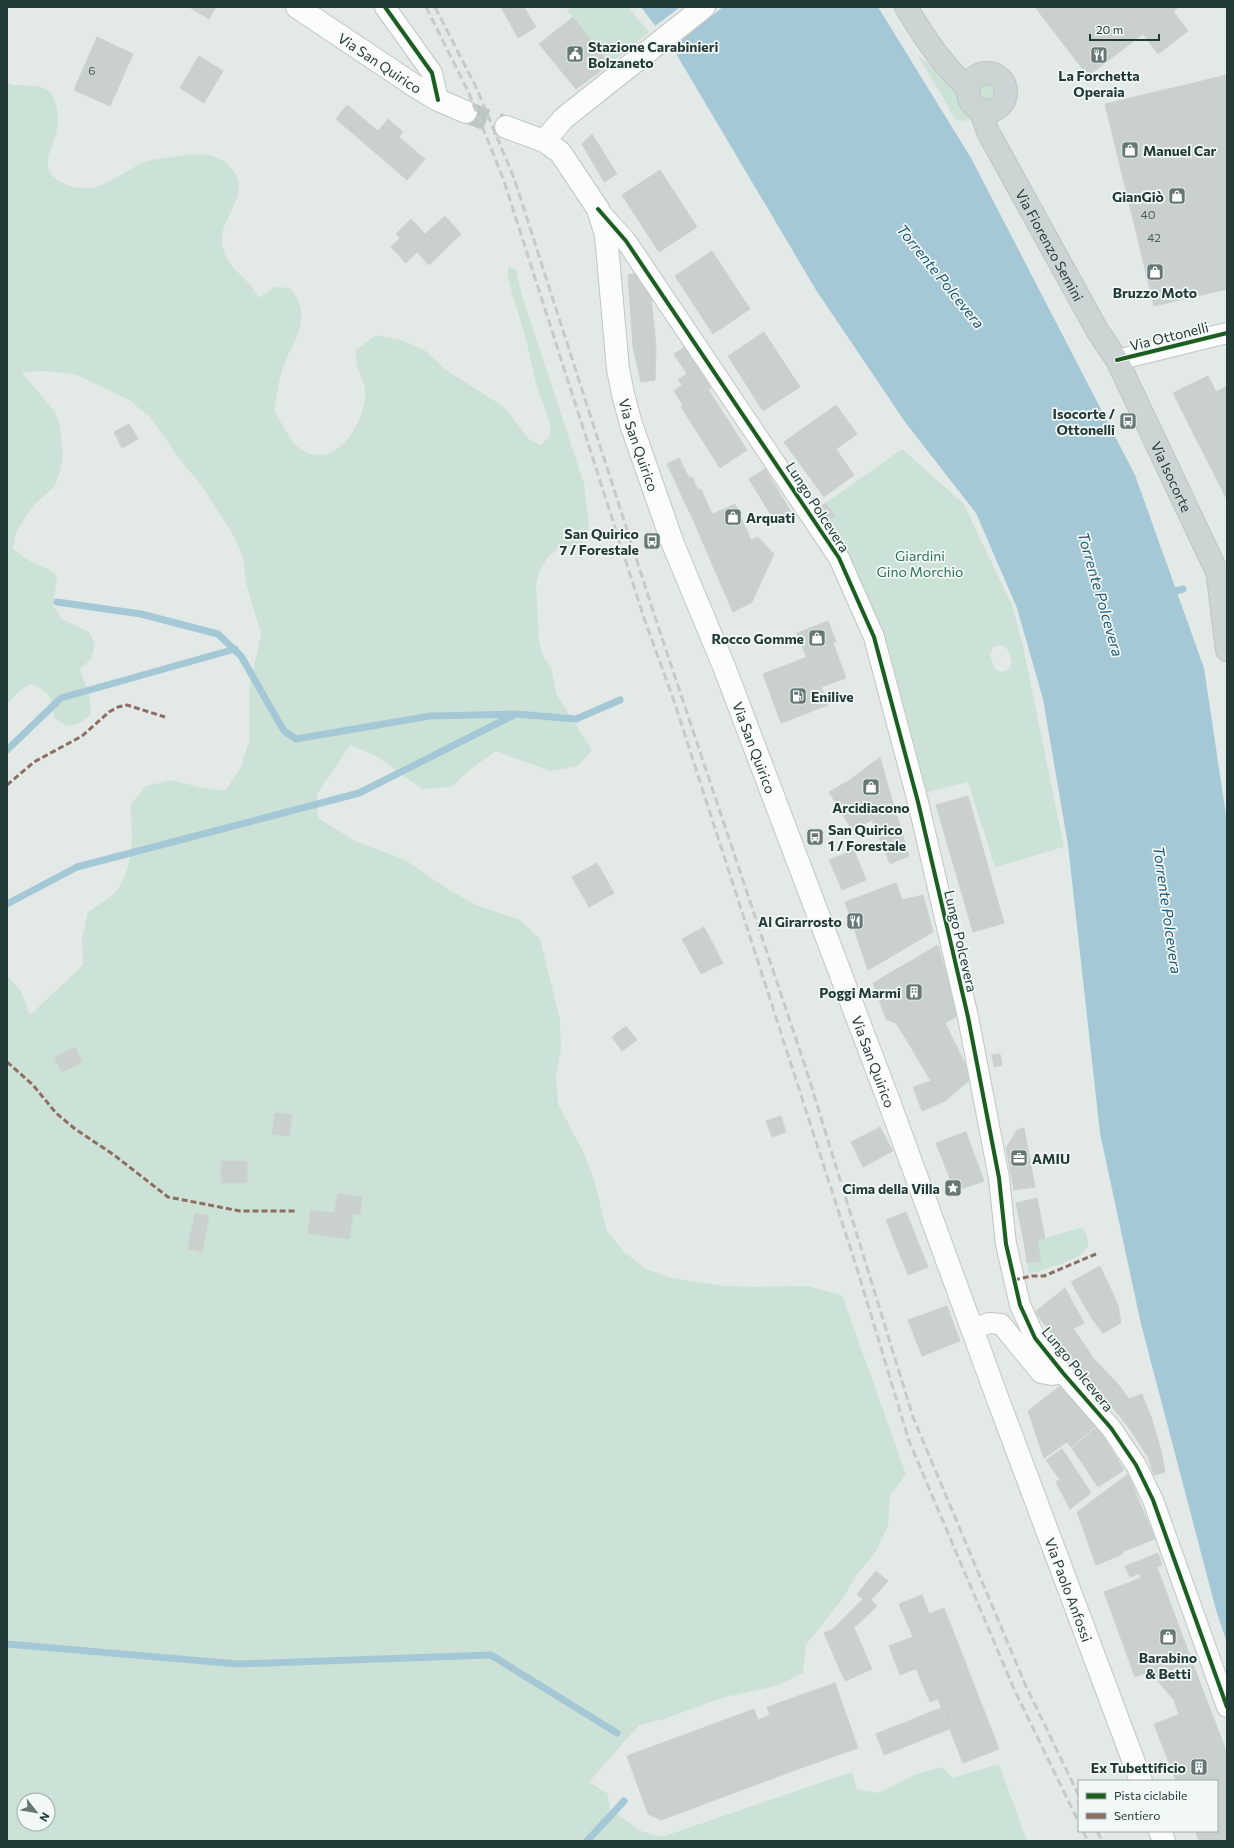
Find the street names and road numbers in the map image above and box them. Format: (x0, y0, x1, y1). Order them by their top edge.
street label: Via San Quirico (335, 29, 425, 97)
street label: Via Fiorenzo Semini (1013, 186, 1088, 304)
street label: Via Ottonelli (1128, 318, 1210, 354)
street label: Via San Quirico (616, 397, 662, 494)
street label: Via Isocorte (1148, 439, 1196, 514)
street label: Lungo Polcevera (783, 459, 853, 555)
street label: Via San Quirico (730, 699, 780, 796)
street label: Lungo Polcevera (941, 888, 981, 994)
street label: Via San Quirico (849, 1013, 899, 1110)
street label: Lungo Polcevera (1039, 1323, 1117, 1415)
street label: Via Paolo Anfossi (1042, 1535, 1096, 1644)

